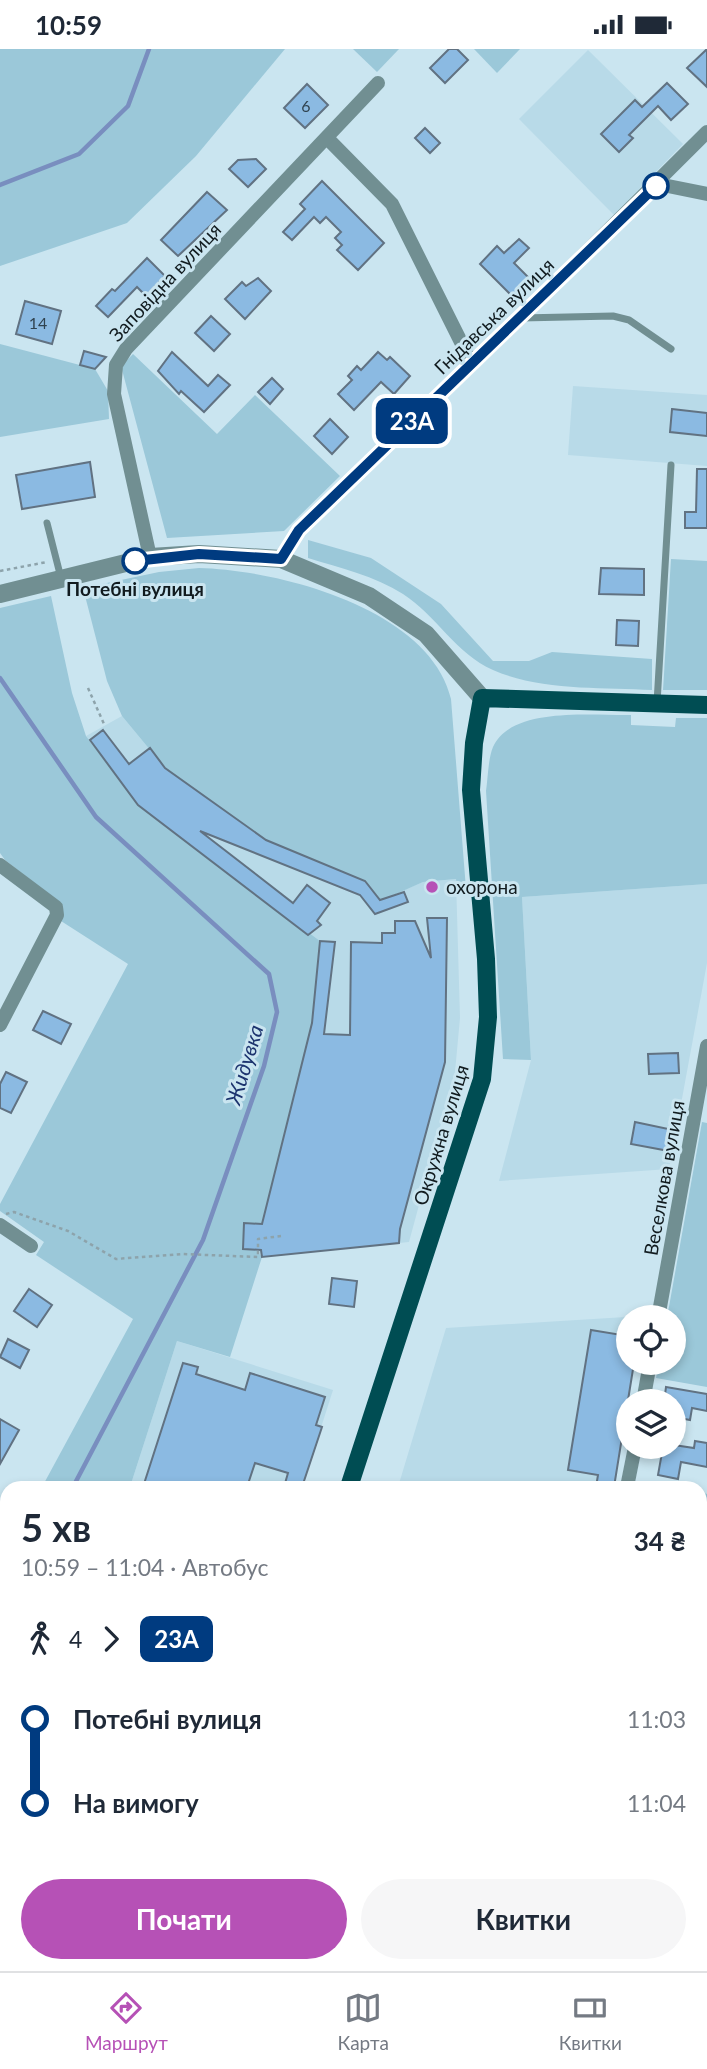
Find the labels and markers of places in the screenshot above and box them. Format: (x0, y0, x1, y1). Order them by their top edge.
unlabelled marker (643, 173, 669, 199)
marker: Потебні вулиця (122, 548, 148, 574)
place label: Потебні вулиця (66, 577, 204, 600)
place label: охорона (446, 875, 518, 898)
marker: охорона (424, 879, 440, 895)

